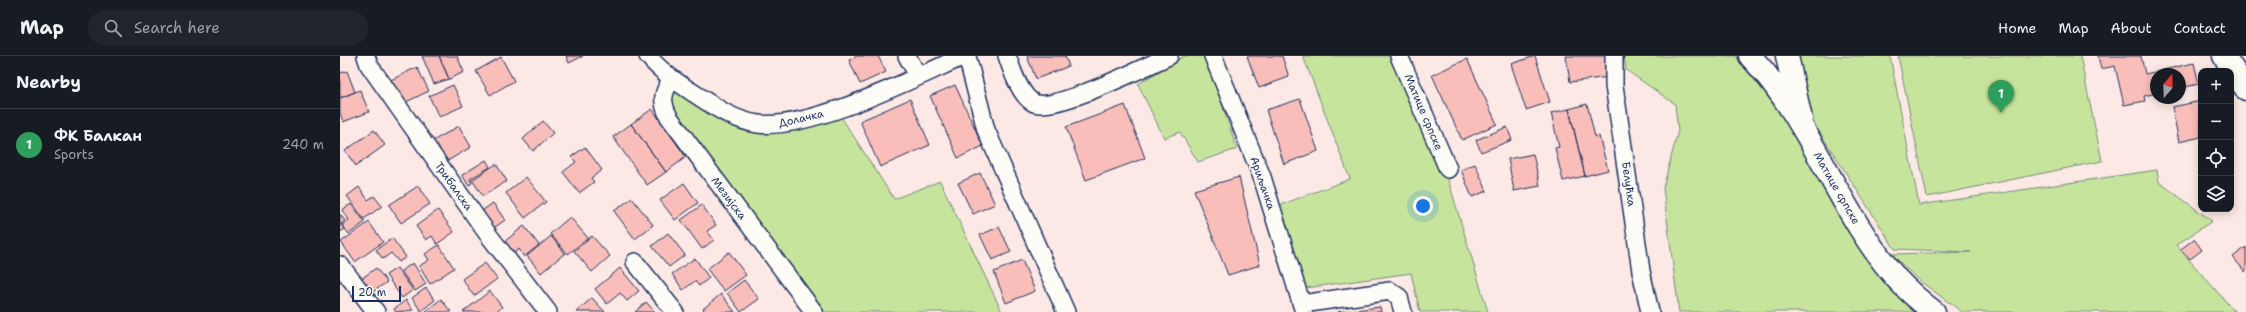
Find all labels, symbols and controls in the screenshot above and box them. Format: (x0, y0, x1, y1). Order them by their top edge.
search box (88, 10, 368, 46)
text: Map (20, 15, 64, 40)
icon: search (102, 17, 124, 39)
text: Search here (134, 18, 220, 38)
text: Home (1998, 19, 2037, 37)
text: Map (2059, 19, 2089, 37)
text: About (2111, 19, 2152, 37)
text: Contact (2174, 19, 2226, 37)
north arrow (2150, 68, 2186, 104)
map controls (2198, 68, 2234, 212)
button: + (2198, 68, 2234, 104)
text: Nearby (16, 71, 81, 93)
street label: Матице српске (1401, 72, 1446, 153)
pin: 1 (1988, 80, 2014, 113)
button: − (2198, 104, 2234, 140)
street label: Долачка (777, 106, 825, 131)
text: ФК Балкан (54, 126, 142, 146)
text: 1 (26, 136, 32, 153)
text: 240 m (282, 136, 324, 153)
button: locate (2198, 140, 2234, 176)
text: Sports (54, 146, 94, 163)
street label: Матице српске (1810, 149, 1863, 227)
street label: Ариљачка (1246, 155, 1279, 212)
street label: Трибалска (431, 159, 476, 214)
street label: Белућка (1618, 161, 1639, 207)
street label: Мезијска (708, 174, 750, 223)
button: layers (2198, 176, 2234, 212)
your location (1413, 196, 1433, 216)
scale bar (352, 284, 401, 303)
text: 20 m (358, 285, 386, 300)

